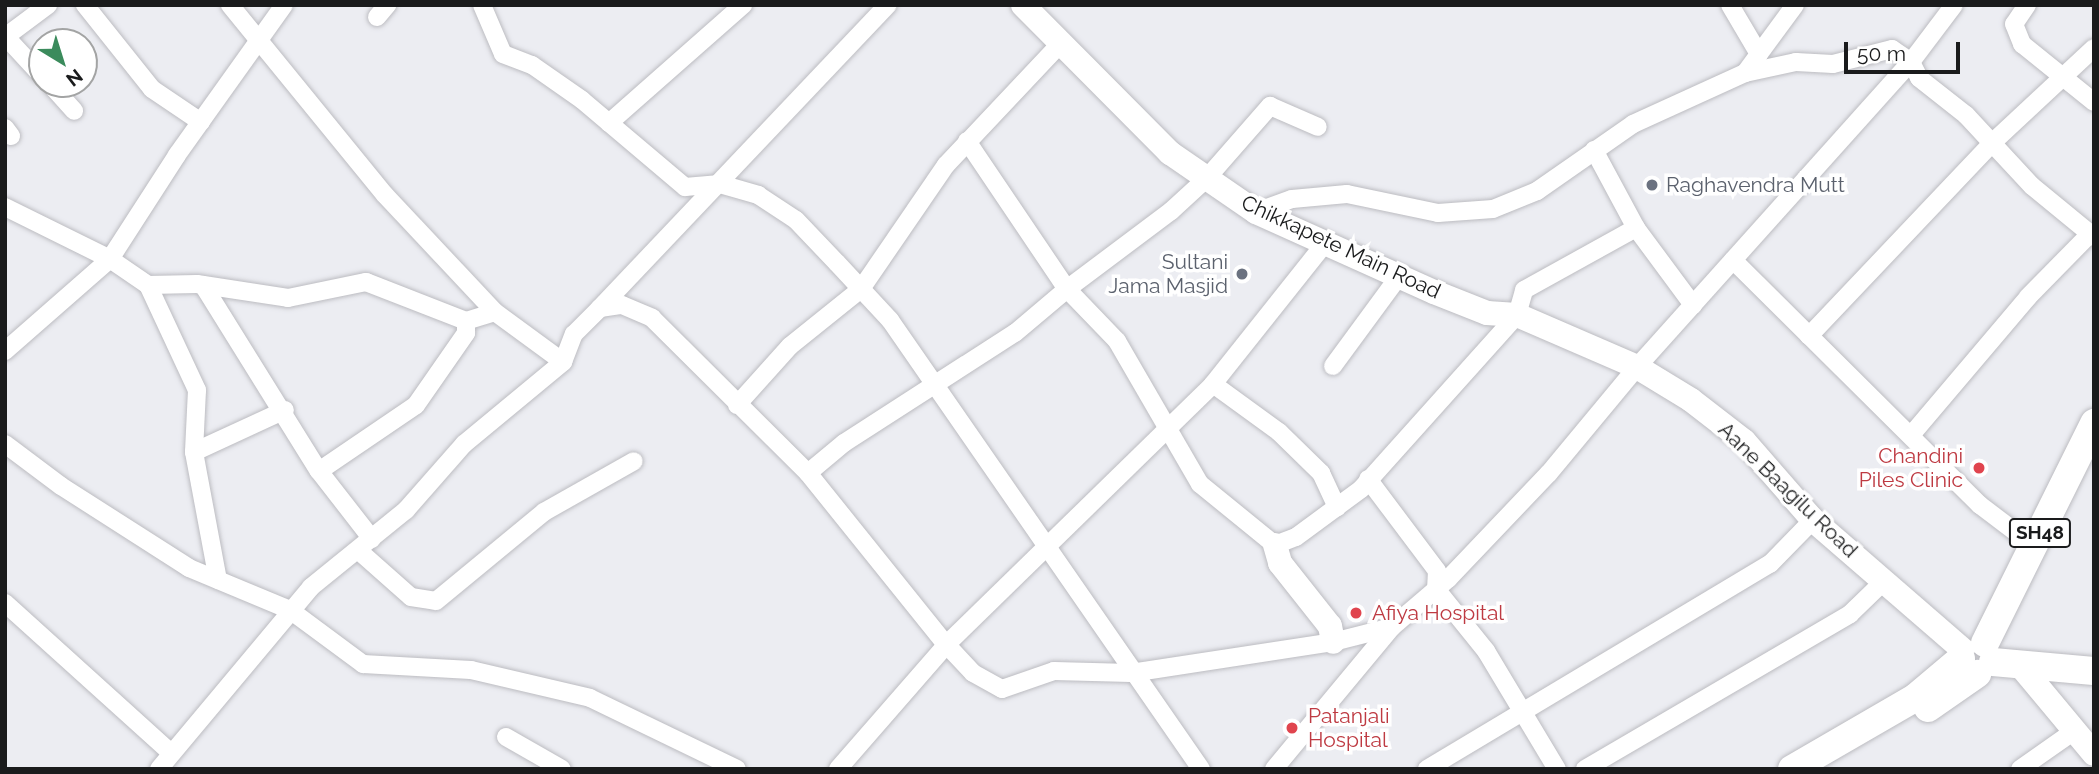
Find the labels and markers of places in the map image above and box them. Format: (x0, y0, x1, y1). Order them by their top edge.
place label: Raghavendra Mutt (1666, 172, 1845, 198)
marker: Raghavendra Mutt (1644, 177, 1660, 193)
place label: Sultani Jama Masjid (1108, 249, 1228, 299)
marker: Sultani Jama Masjid (1234, 266, 1250, 282)
place label: Chandini Piles Clinic (1859, 443, 1963, 493)
marker: Chandini Piles Clinic (1969, 458, 1989, 478)
place label: Afiya Hospital (1372, 600, 1504, 626)
marker: Afiya Hospital (1346, 603, 1366, 623)
place label: Patanjali Hospital (1308, 703, 1389, 753)
marker: Patanjali Hospital (1282, 718, 1302, 738)

